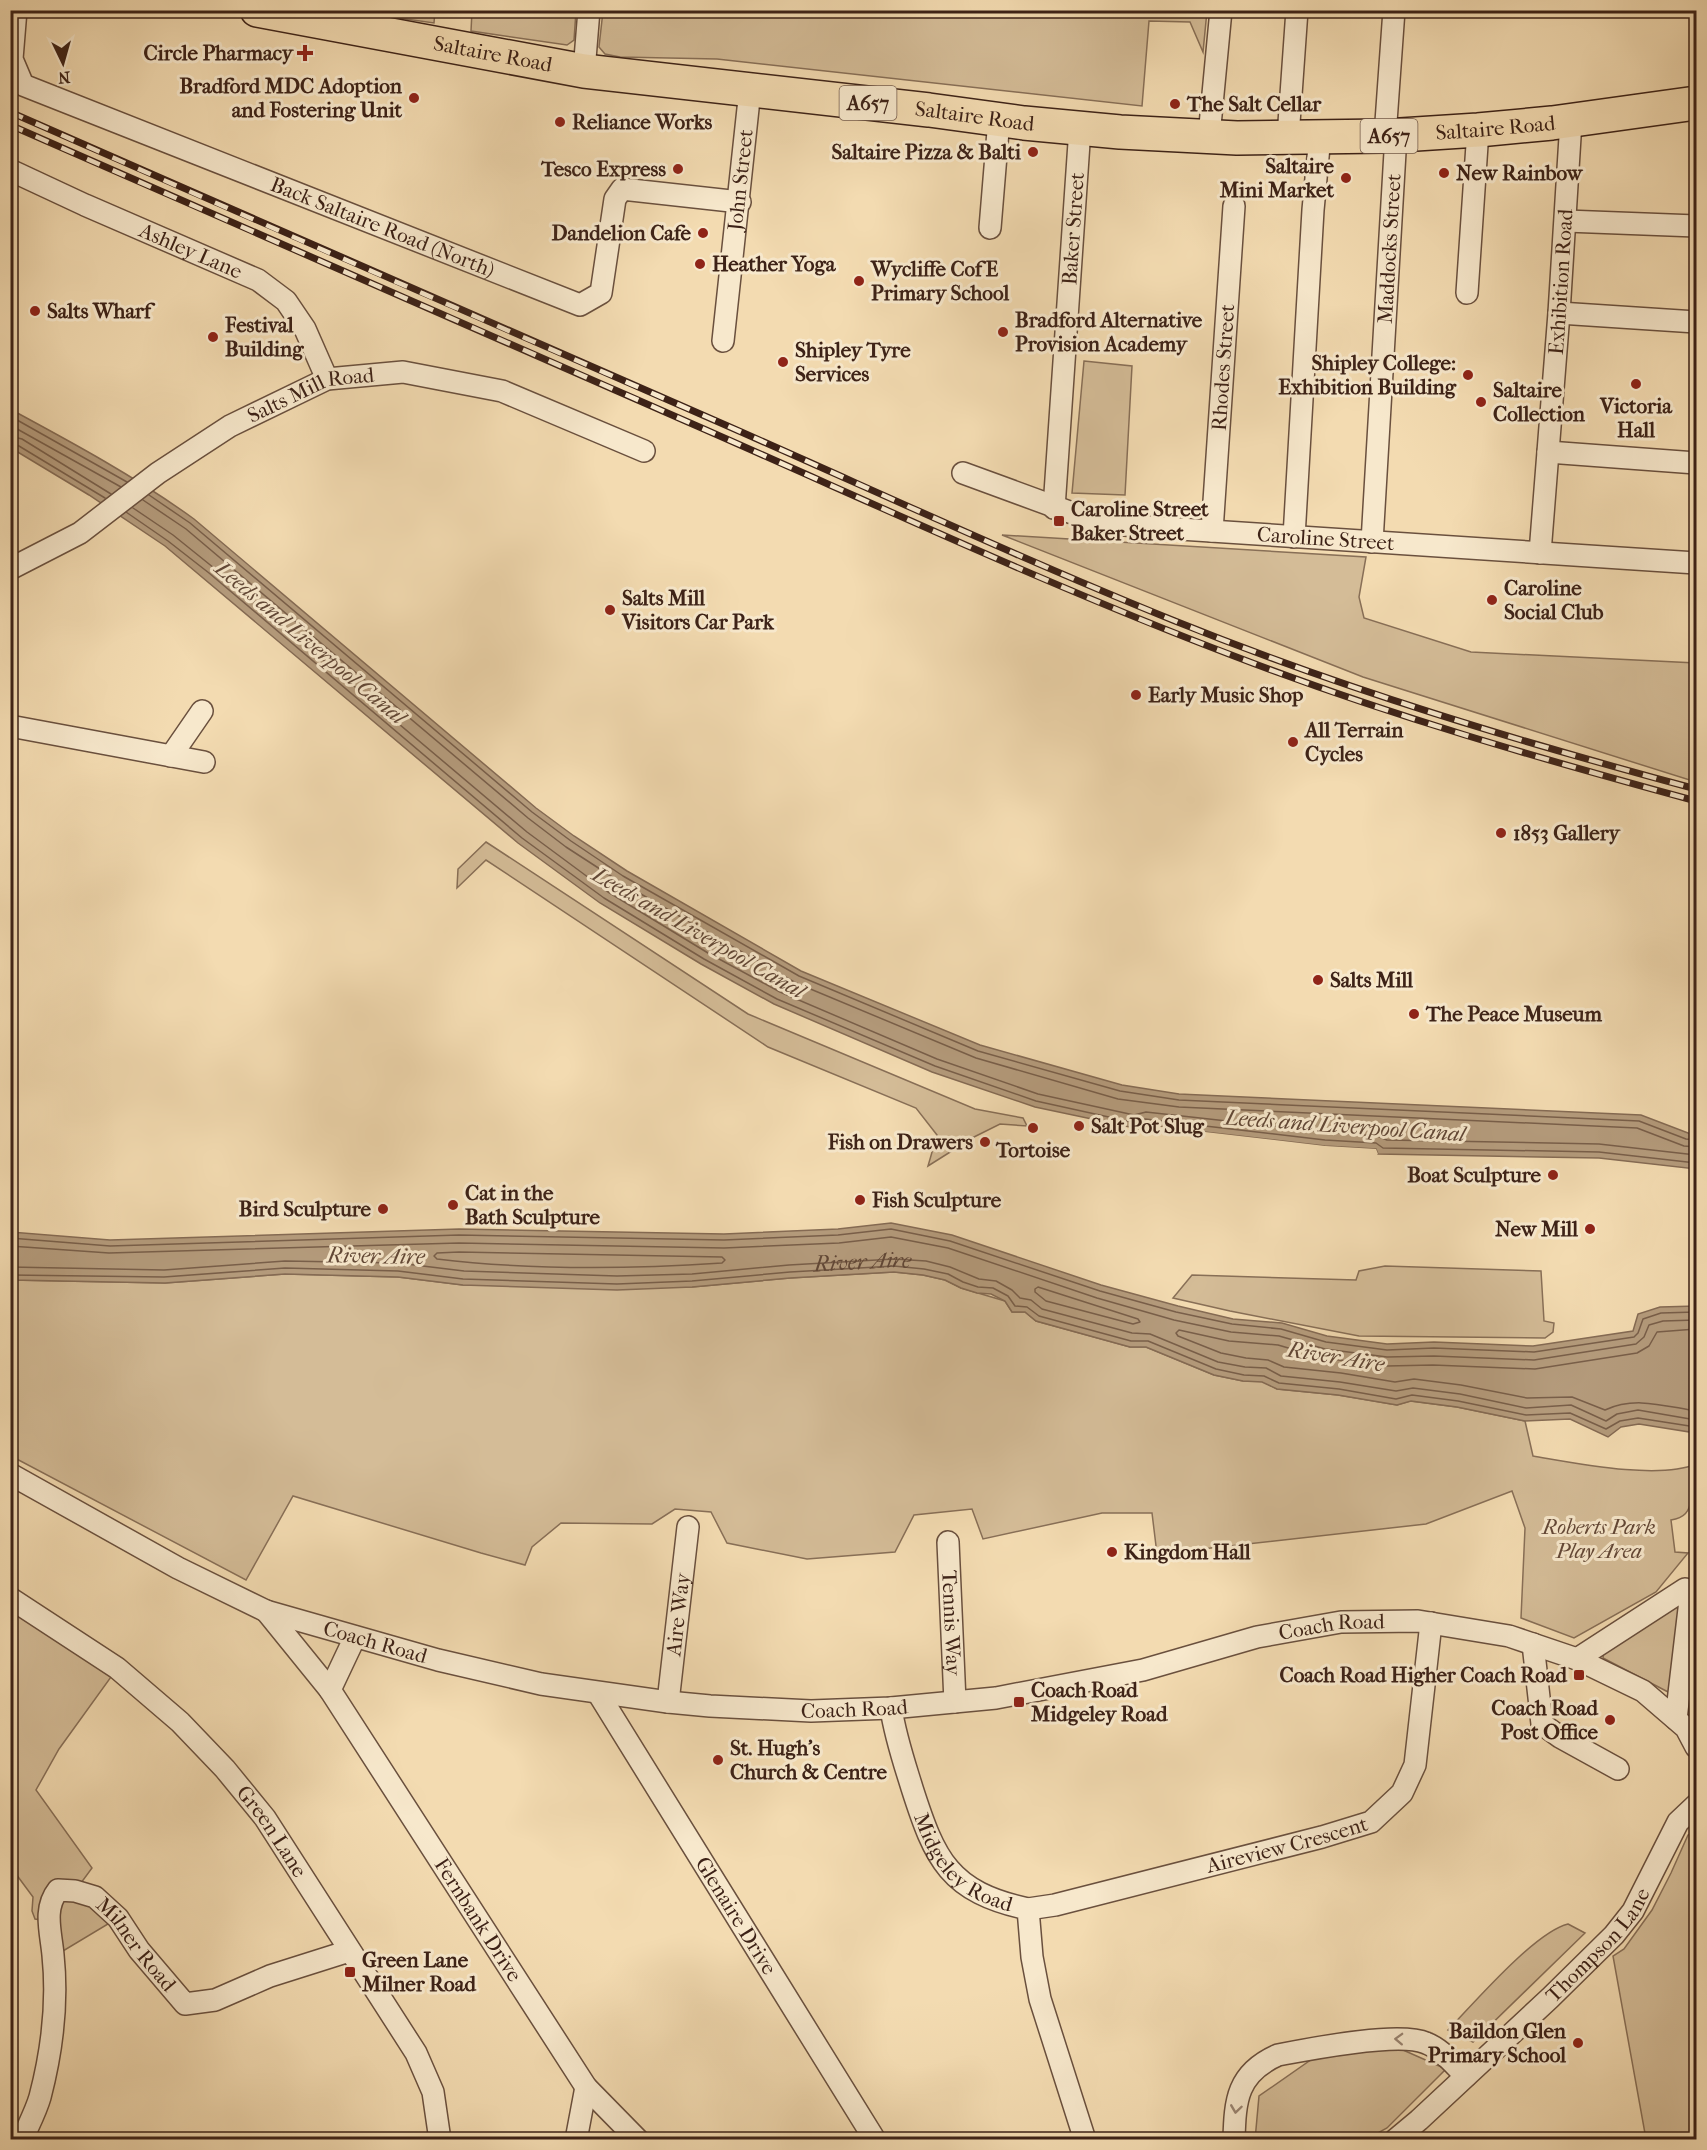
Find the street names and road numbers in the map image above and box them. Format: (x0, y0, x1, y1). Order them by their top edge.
street label: Saltaire Road (432, 31, 555, 77)
road number: A657 (840, 86, 896, 120)
street label: Saltaire Road (914, 97, 1036, 136)
street label: Saltaire Road (1435, 111, 1557, 145)
road number: A657 (1360, 119, 1418, 153)
street label: John Street (723, 127, 758, 234)
street label: Baker Street (1057, 171, 1089, 286)
street label: Back Saltaire Road (North) (267, 172, 498, 282)
street label: Maddocks Street (1373, 172, 1406, 324)
street label: Exhibition Road (1544, 208, 1578, 356)
street label: Ashley Lane (135, 218, 246, 284)
street label: Rhodes Street (1207, 303, 1239, 432)
street label: Salts Mill Road (243, 363, 376, 428)
street label: Caroline Street (1256, 522, 1396, 555)
street label: Tennis Way (937, 1570, 966, 1677)
street label: Aire Way (661, 1571, 695, 1658)
street label: Coach Road (1277, 1609, 1385, 1645)
street label: Coach Road (321, 1616, 430, 1668)
street label: Coach Road (800, 1694, 909, 1723)
street label: Green Lane (232, 1781, 312, 1882)
street label: Midgeley Road (909, 1809, 1016, 1917)
street label: Aireview Crescent (1203, 1812, 1371, 1878)
street label: Glenaire Drive (690, 1852, 782, 1979)
street label: Fernbank Drive (430, 1854, 527, 1986)
street label: Thompson Lane (1541, 1884, 1655, 2007)
street label: Milner Road (91, 1892, 181, 1997)

